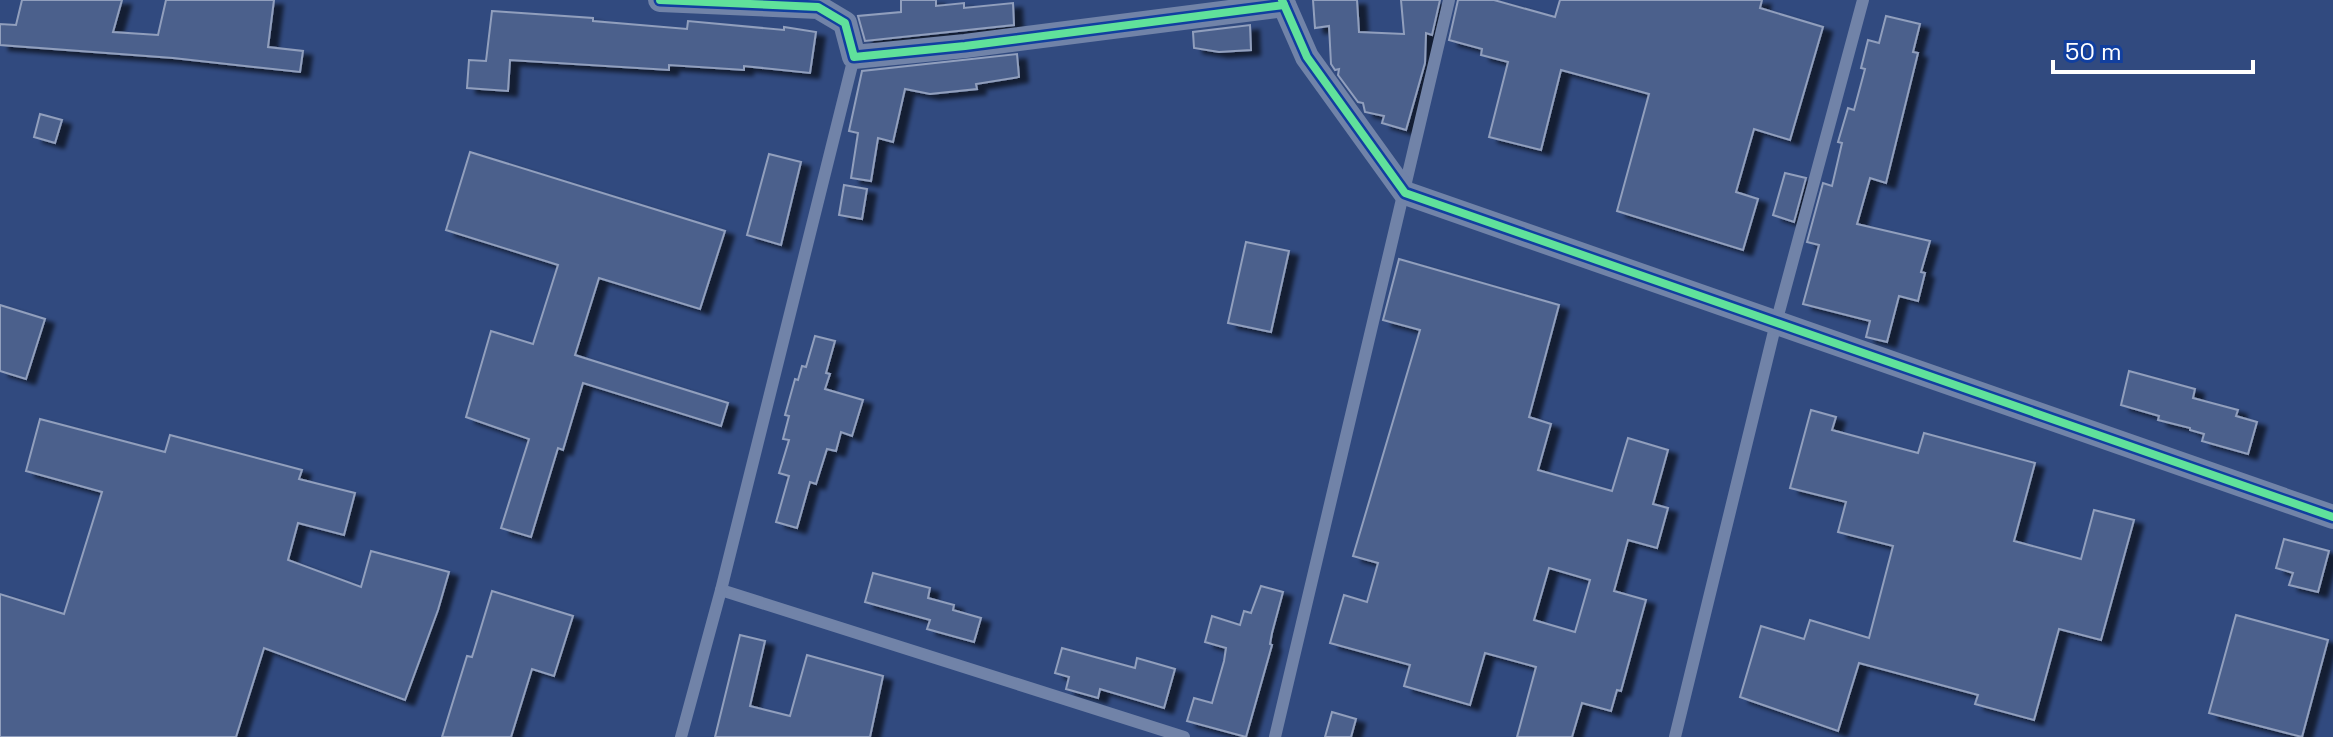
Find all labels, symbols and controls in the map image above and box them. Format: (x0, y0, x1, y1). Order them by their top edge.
scale bar (2053, 24, 2253, 74)
text: 50 m (2065, 36, 2122, 67)

